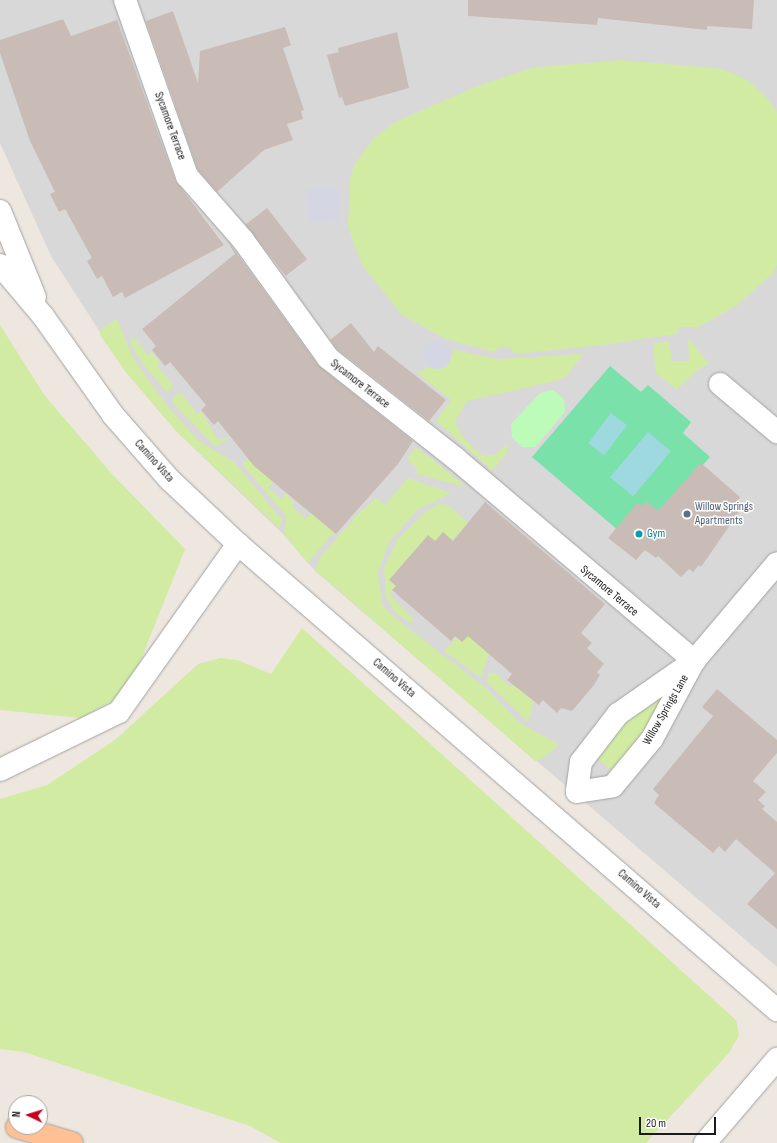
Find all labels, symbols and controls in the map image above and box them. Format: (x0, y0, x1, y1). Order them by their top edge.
street label: Sycamore Terrace (151, 90, 189, 162)
street label: Sycamore Terrace (327, 356, 393, 412)
street label: Camino Vista (131, 437, 177, 485)
place label: Willow Springs Apartments (695, 500, 753, 528)
marker: Willow Springs Apartments (682, 509, 692, 519)
place label: Gym (647, 527, 665, 541)
marker: Gym (634, 529, 644, 539)
street label: Sycamore Terrace (577, 563, 641, 619)
street label: Camino Vista (370, 655, 418, 701)
street label: Willow Springs Lane (640, 672, 692, 748)
street label: Camino Vista (615, 866, 663, 912)
north arrow (8, 1095, 48, 1135)
scale bar (641, 1109, 718, 1135)
text: N (10, 1111, 23, 1118)
text: 20 m (646, 1116, 666, 1131)

